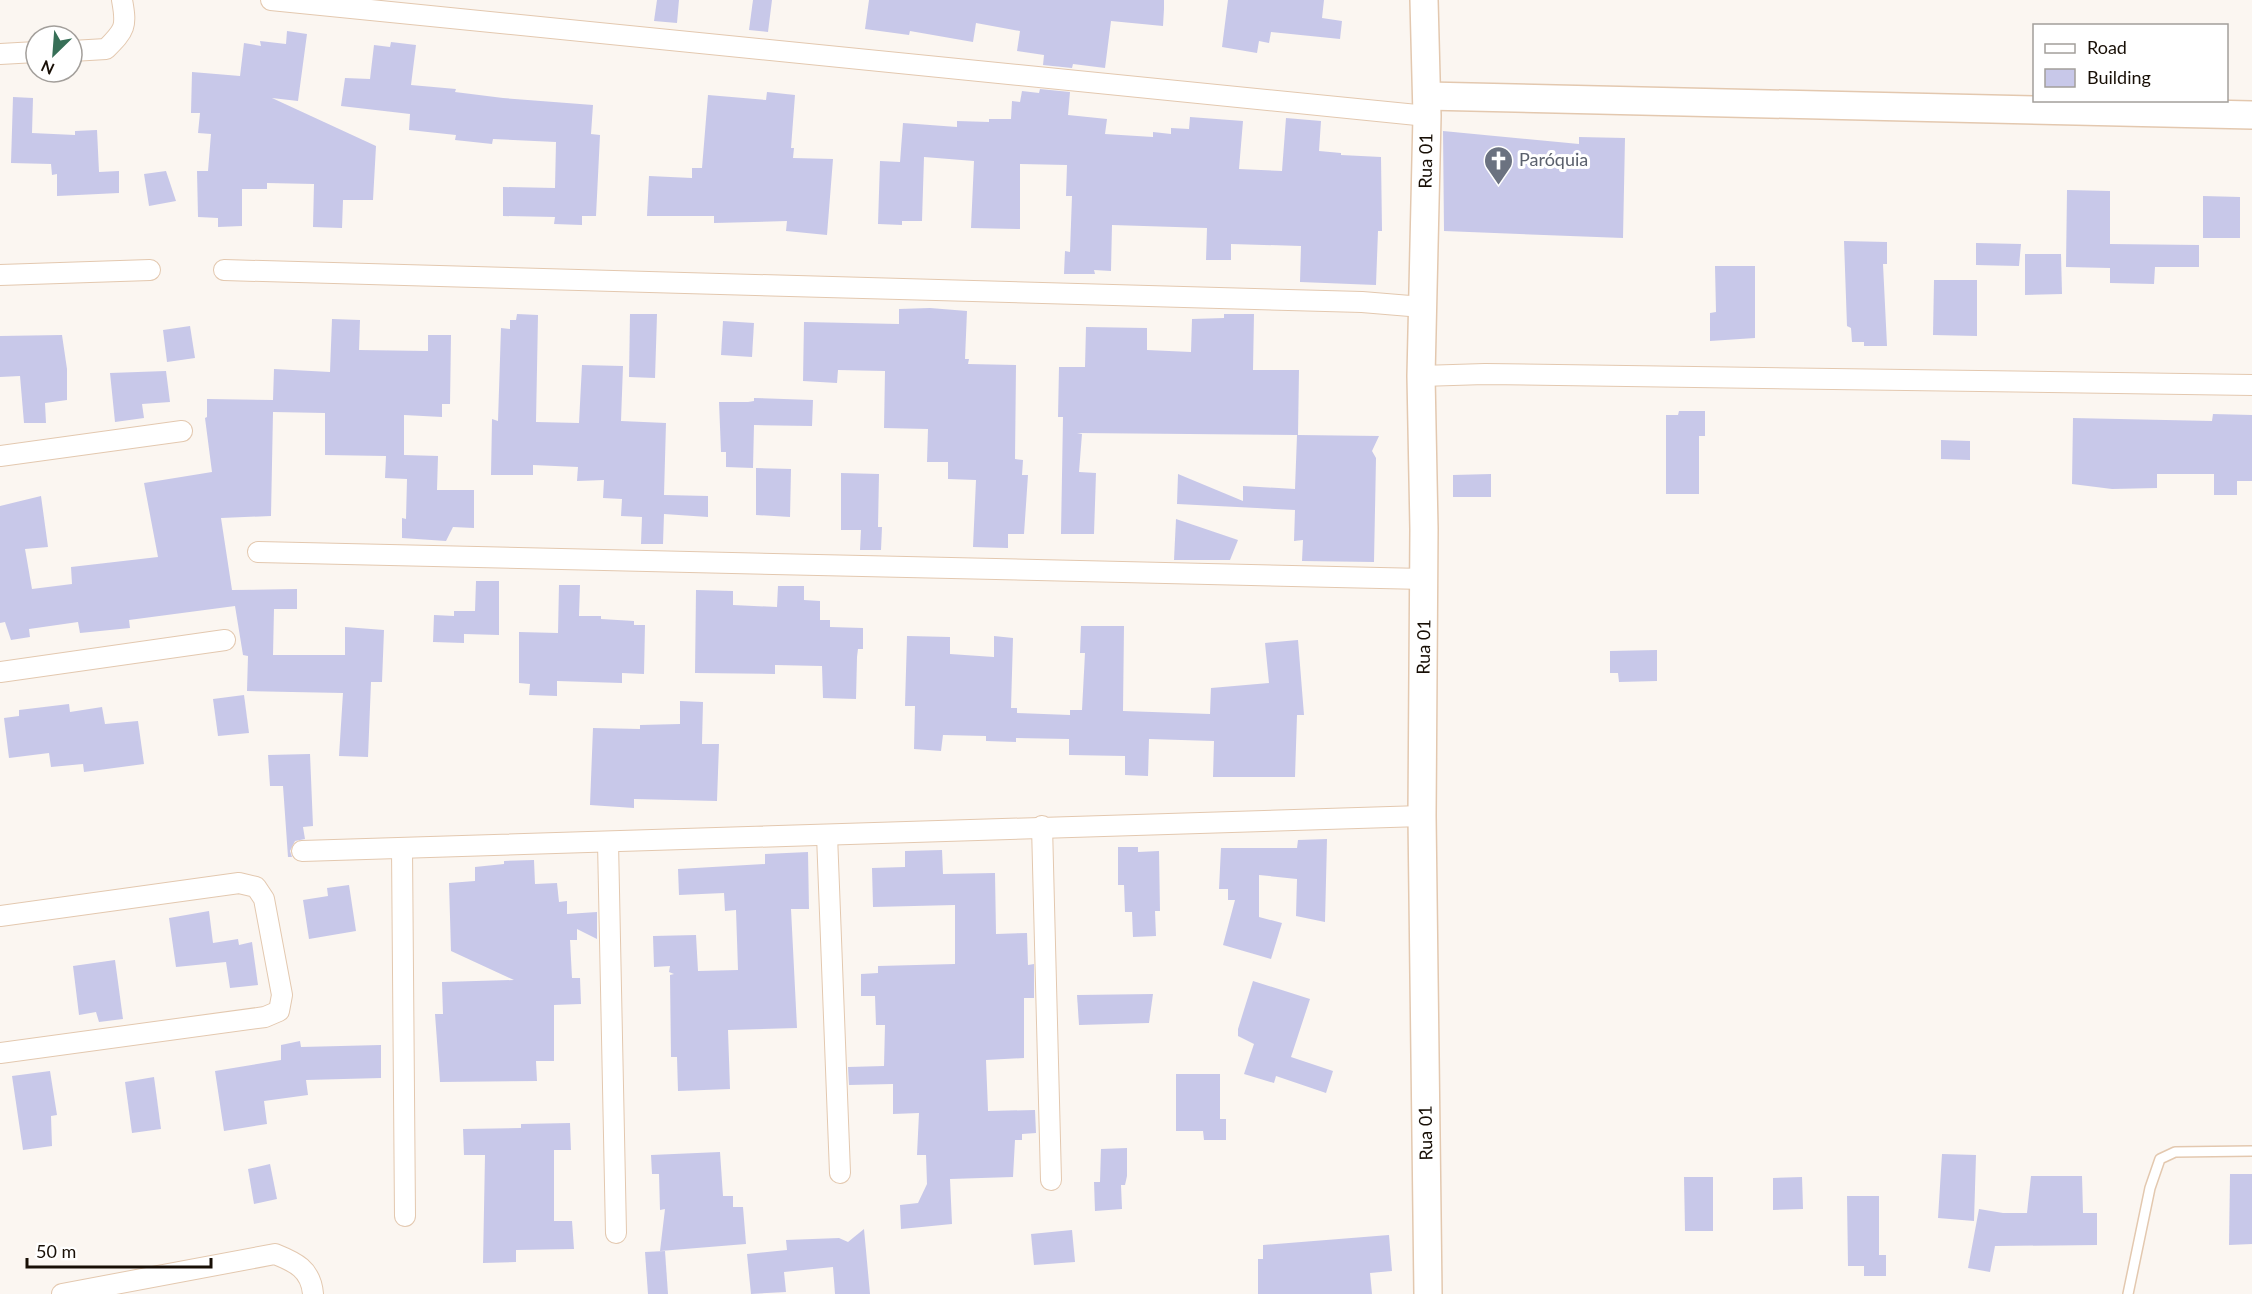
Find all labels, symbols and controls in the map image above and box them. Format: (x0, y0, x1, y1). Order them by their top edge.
north arrow (24, 24, 84, 84)
legend (2033, 24, 2228, 102)
text: Road (2087, 36, 2127, 58)
text: N (38, 57, 57, 79)
text: Building (2087, 66, 2151, 88)
street label: Rua 01 (1414, 133, 1436, 189)
church icon: Paróquia (1482, 144, 1514, 186)
place label: Paróquia (1519, 148, 1588, 170)
street label: Rua 01 (1412, 619, 1434, 675)
street label: Rua 01 (1414, 1105, 1436, 1161)
scale bar (27, 1231, 212, 1269)
text: 50 m (36, 1240, 76, 1262)

